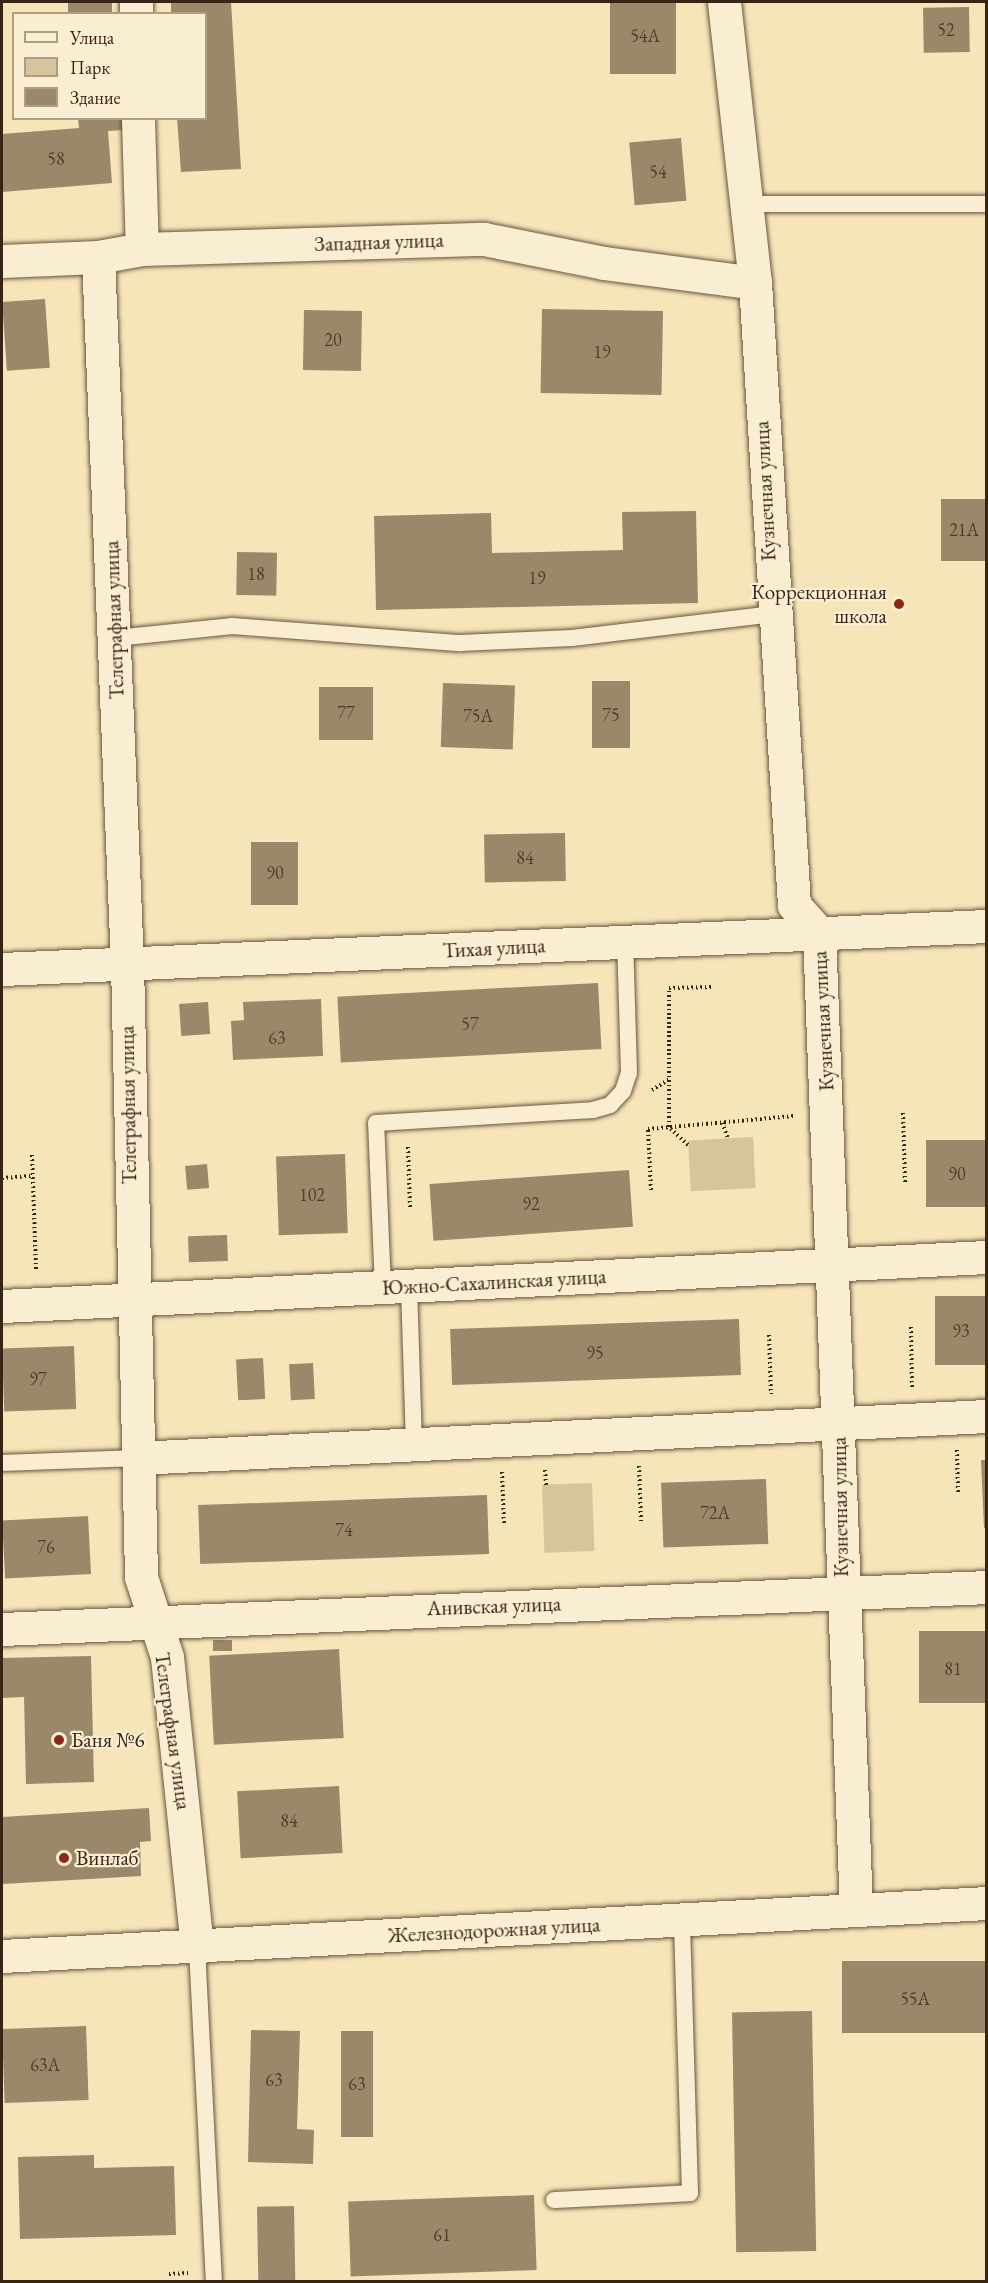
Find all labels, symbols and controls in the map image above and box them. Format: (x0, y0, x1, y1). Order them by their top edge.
legend (12, 12, 207, 120)
house number: 52 (937, 19, 955, 41)
house number: 54А (630, 25, 660, 47)
text: Улица (70, 26, 114, 49)
text: Парк (70, 56, 110, 79)
text: Здание (70, 86, 120, 109)
house number: 58 (47, 148, 65, 170)
house number: 54 (649, 161, 667, 183)
street label: Западная улица (314, 227, 444, 257)
house number: 20 (324, 329, 342, 351)
house number: 19 (593, 341, 611, 363)
street label: Кузнечная улица (749, 420, 781, 562)
house number: 21А (949, 519, 979, 541)
street label: Телеграфная улица (99, 540, 129, 700)
house number: 18 (247, 563, 265, 585)
house number: 19 (528, 567, 546, 589)
place label: Коррекционная школа (751, 579, 887, 629)
marker: Коррекционная школа (892, 597, 906, 611)
house number: 77 (337, 702, 355, 724)
house number: 75 (602, 704, 620, 726)
house number: 75А (463, 705, 493, 727)
house number: 84 (516, 847, 534, 869)
house number: 90 (266, 862, 284, 884)
street label: Тихая улица (442, 933, 546, 963)
street label: Кузнечная улица (807, 950, 839, 1092)
house number: 57 (461, 1013, 479, 1035)
street label: Телеграфная улица (114, 1025, 142, 1185)
house number: 63 (268, 1027, 286, 1049)
house number: 90 (948, 1163, 966, 1185)
house number: 102 (299, 1184, 325, 1206)
house number: 92 (522, 1193, 540, 1215)
street label: Южно-Сахалинская улица (381, 1264, 607, 1300)
house number: 93 (952, 1320, 970, 1342)
house number: 95 (586, 1342, 604, 1364)
house number: 97 (29, 1368, 47, 1390)
street label: Кузнечная улица (826, 1437, 854, 1577)
house number: 72А (700, 1502, 730, 1524)
house number: 74 (335, 1519, 353, 1541)
house number: 76 (37, 1536, 55, 1558)
street label: Анивская улица (426, 1591, 562, 1621)
street label: Телеграфная улица (149, 1651, 197, 1811)
house number: 81 (944, 1658, 962, 1680)
place label: Баня №6 (71, 1727, 145, 1753)
marker: Баня №6 (52, 1733, 66, 1747)
house number: 84 (280, 1810, 298, 1832)
place label: Винлаб (76, 1845, 138, 1871)
marker: Винлаб (57, 1851, 71, 1865)
street label: Железнодорожная улица (387, 1912, 601, 1948)
house number: 55А (900, 1988, 930, 2010)
house number: 63А (30, 2054, 60, 2076)
house number: 63 (265, 2069, 283, 2091)
house number: 63 (348, 2073, 366, 2095)
house number: 61 (433, 2224, 451, 2246)

